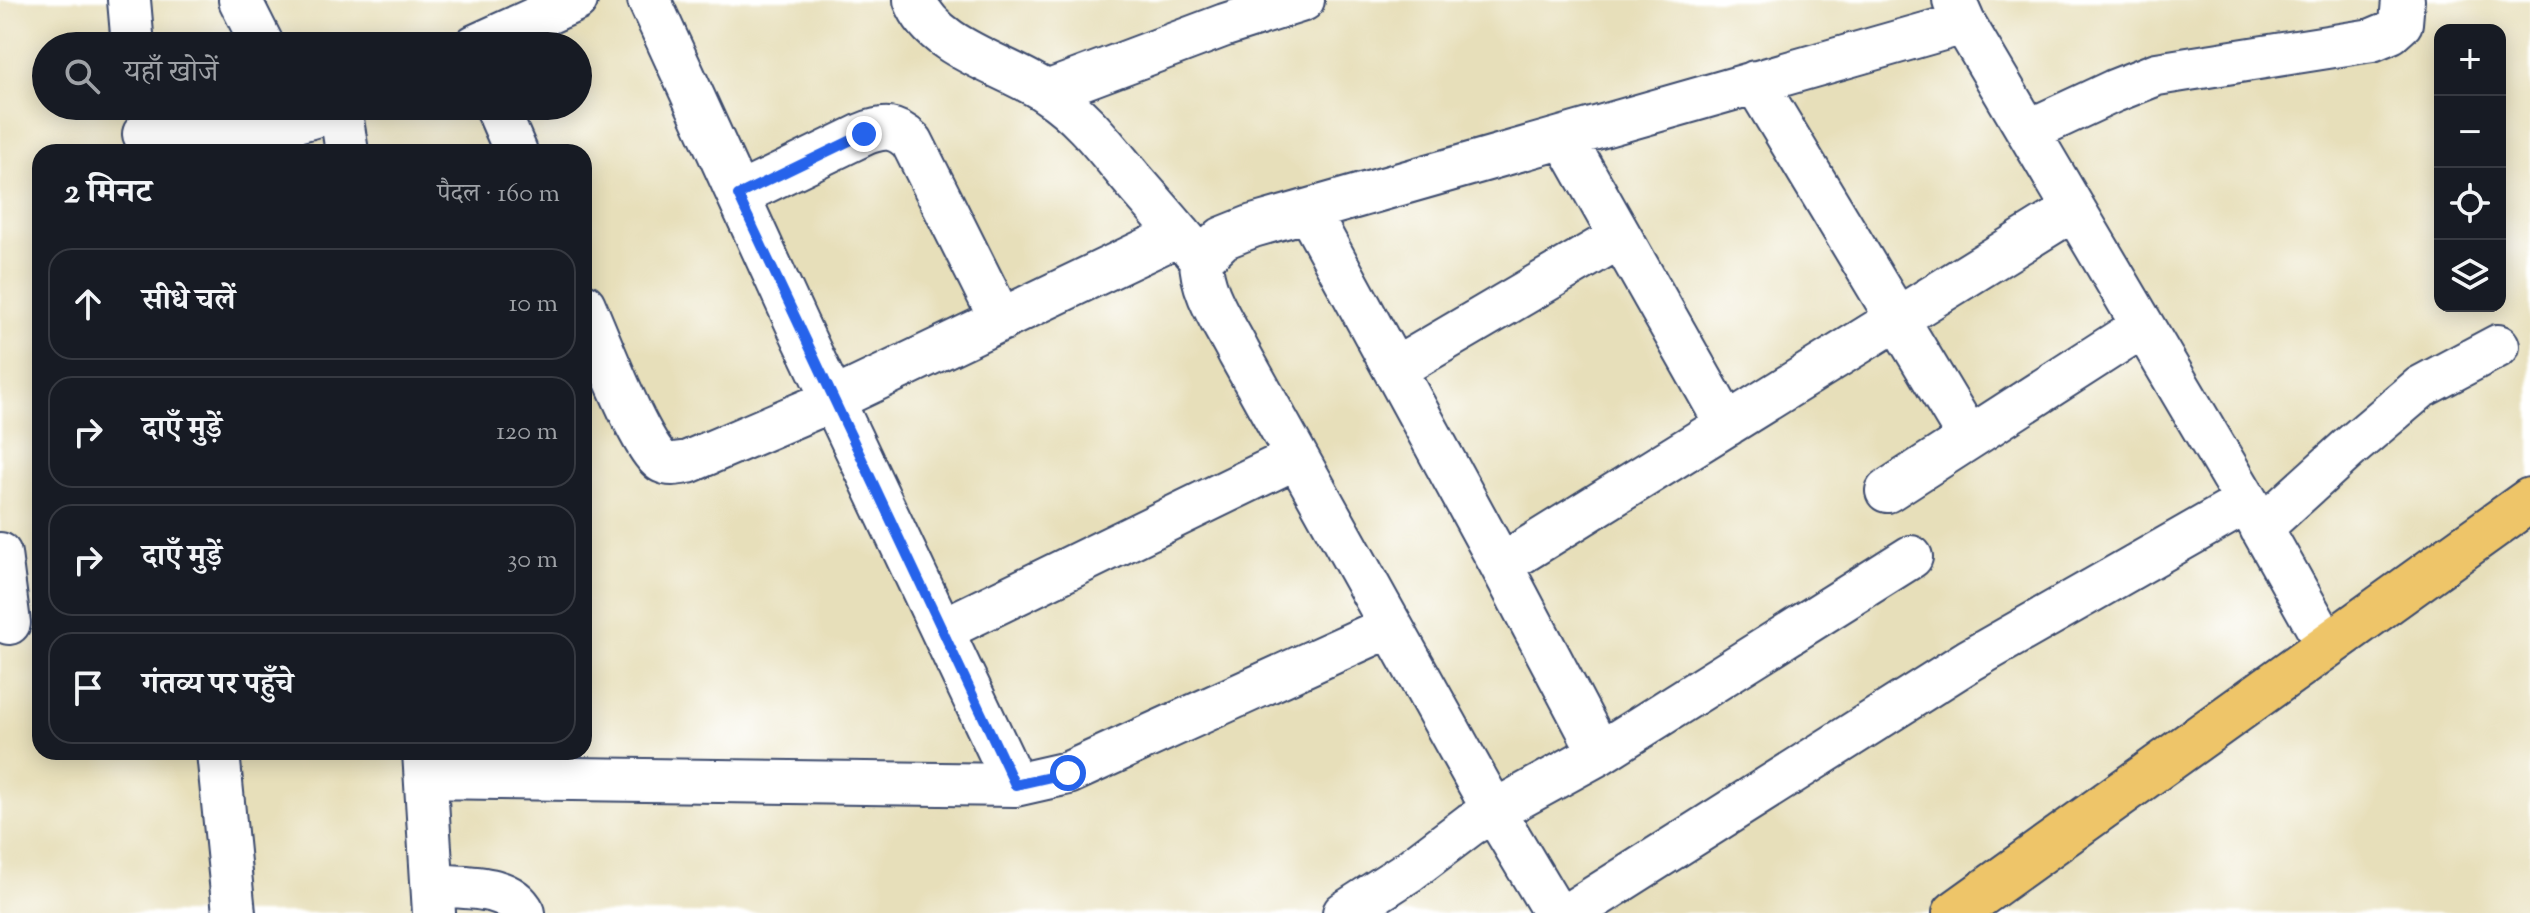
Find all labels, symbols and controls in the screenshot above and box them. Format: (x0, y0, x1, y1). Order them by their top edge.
map controls (2434, 24, 2506, 312)
button: + (2434, 24, 2506, 96)
search box (32, 32, 592, 120)
text: यहाँ खोजें (124, 52, 218, 95)
icon: search (60, 54, 104, 98)
button: − (2434, 96, 2506, 168)
route end (846, 116, 882, 152)
button: locate (2434, 168, 2506, 240)
text: 2 मिनट (64, 169, 152, 218)
text: पैदल · 160 m (437, 176, 560, 213)
button: layers (2434, 240, 2506, 312)
text: सीधे चलें (142, 280, 235, 323)
icon: ahead (66, 282, 110, 326)
text: 10 m (509, 286, 558, 323)
text: दाएँ मुड़ें (142, 408, 222, 451)
icon: right (66, 410, 110, 454)
text: 120 m (496, 414, 558, 451)
text: दाएँ मुड़ें (142, 536, 222, 579)
icon: right (66, 538, 110, 582)
text: 30 m (507, 542, 558, 579)
text: गंतव्य पर पहुँचे (142, 664, 294, 707)
icon: arrive (66, 666, 110, 710)
route start (1050, 755, 1086, 791)

